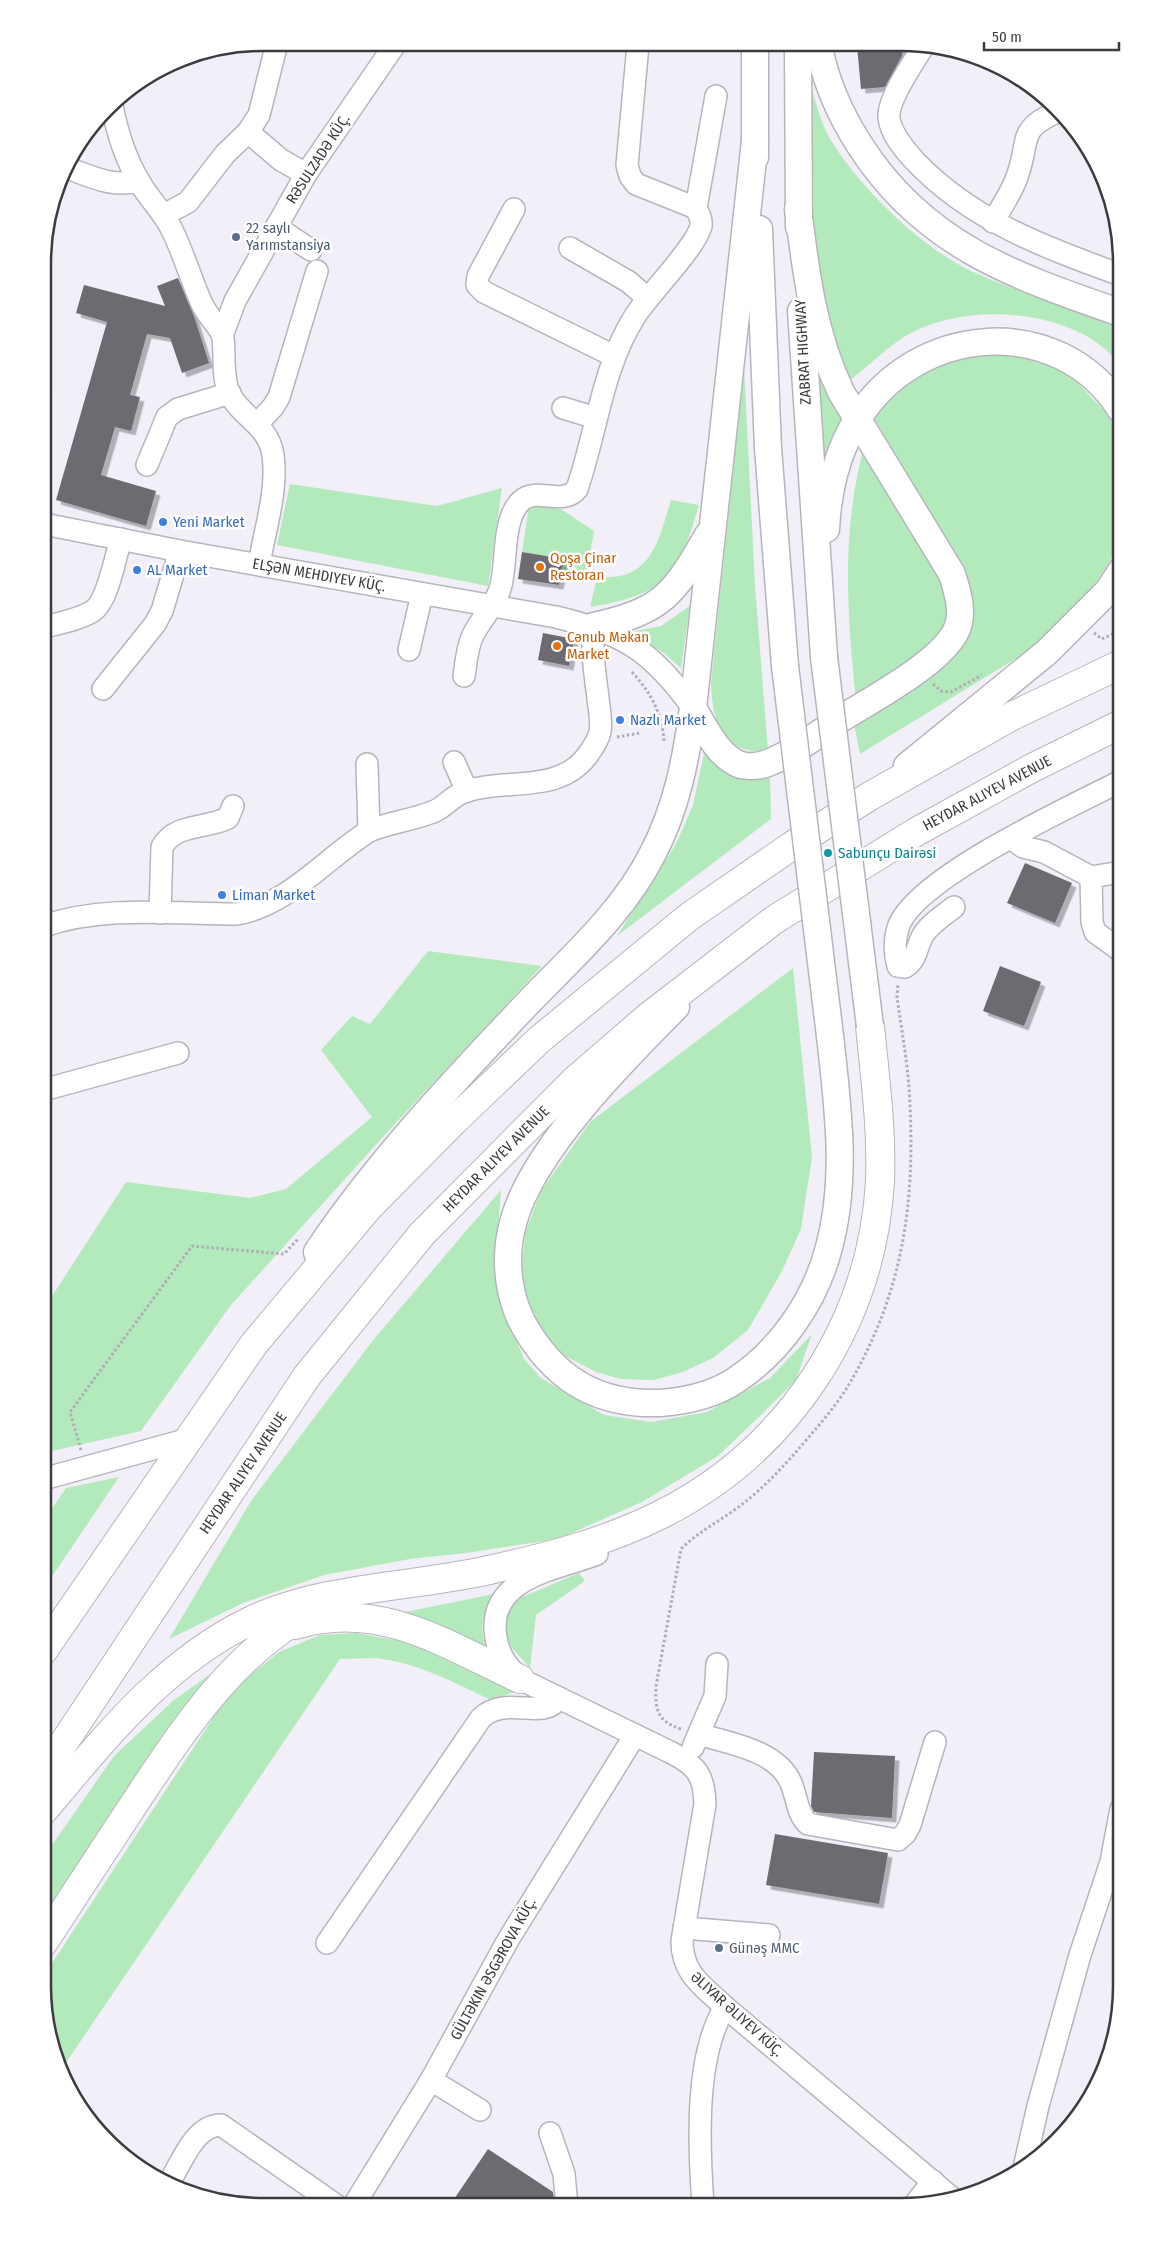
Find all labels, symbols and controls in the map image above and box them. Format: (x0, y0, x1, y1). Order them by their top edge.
scale bar (984, 20, 1119, 52)
text: 50 m (992, 28, 1022, 46)
street label: RƏSULZADƏ KÜÇ. (282, 111, 354, 207)
place label: 22 saylı Yarımstansiya (246, 219, 331, 254)
marker: 22 saylı Yarımstansiya (230, 231, 242, 243)
street label: ZABRAT HIGHWAY (791, 298, 815, 405)
place label: Yeni Market (173, 513, 245, 531)
marker: Yeni Market (157, 516, 169, 528)
place label: Qoşa Çinar Restoran (550, 549, 617, 584)
street label: ELŞƏN MEHDIYEV KÜÇ. (251, 554, 387, 596)
place label: AL Market (147, 561, 208, 579)
marker: Qoşa Çinar Restoran (534, 561, 546, 573)
marker: AL Market (131, 564, 143, 576)
place label: Cənub Məkan Market (567, 628, 649, 663)
marker: Cənub Məkan Market (551, 640, 563, 652)
place label: Nazlı Market (630, 711, 706, 729)
marker: Nazlı Market (614, 714, 626, 726)
street label: HEYDAR ALIYEV AVENUE (920, 751, 1054, 835)
place label: Sabunçu Dairəsi (838, 844, 936, 862)
marker: Sabunçu Dairəsi (822, 847, 834, 859)
place label: Liman Market (232, 886, 315, 904)
marker: Liman Market (216, 889, 228, 901)
street label: HEYDAR ALIYEV AVENUE (439, 1102, 553, 1216)
street label: HEYDAR ALIYEV AVENUE (196, 1409, 290, 1537)
street label: GÜLTƏKIN ƏSGƏROVA KÜÇ. (446, 1895, 540, 2043)
place label: Günəş MMC (729, 1939, 800, 1957)
marker: Günəş MMC (713, 1942, 725, 1954)
street label: ƏLIYAR ƏLIYEV KÜÇ. (687, 1968, 787, 2060)

